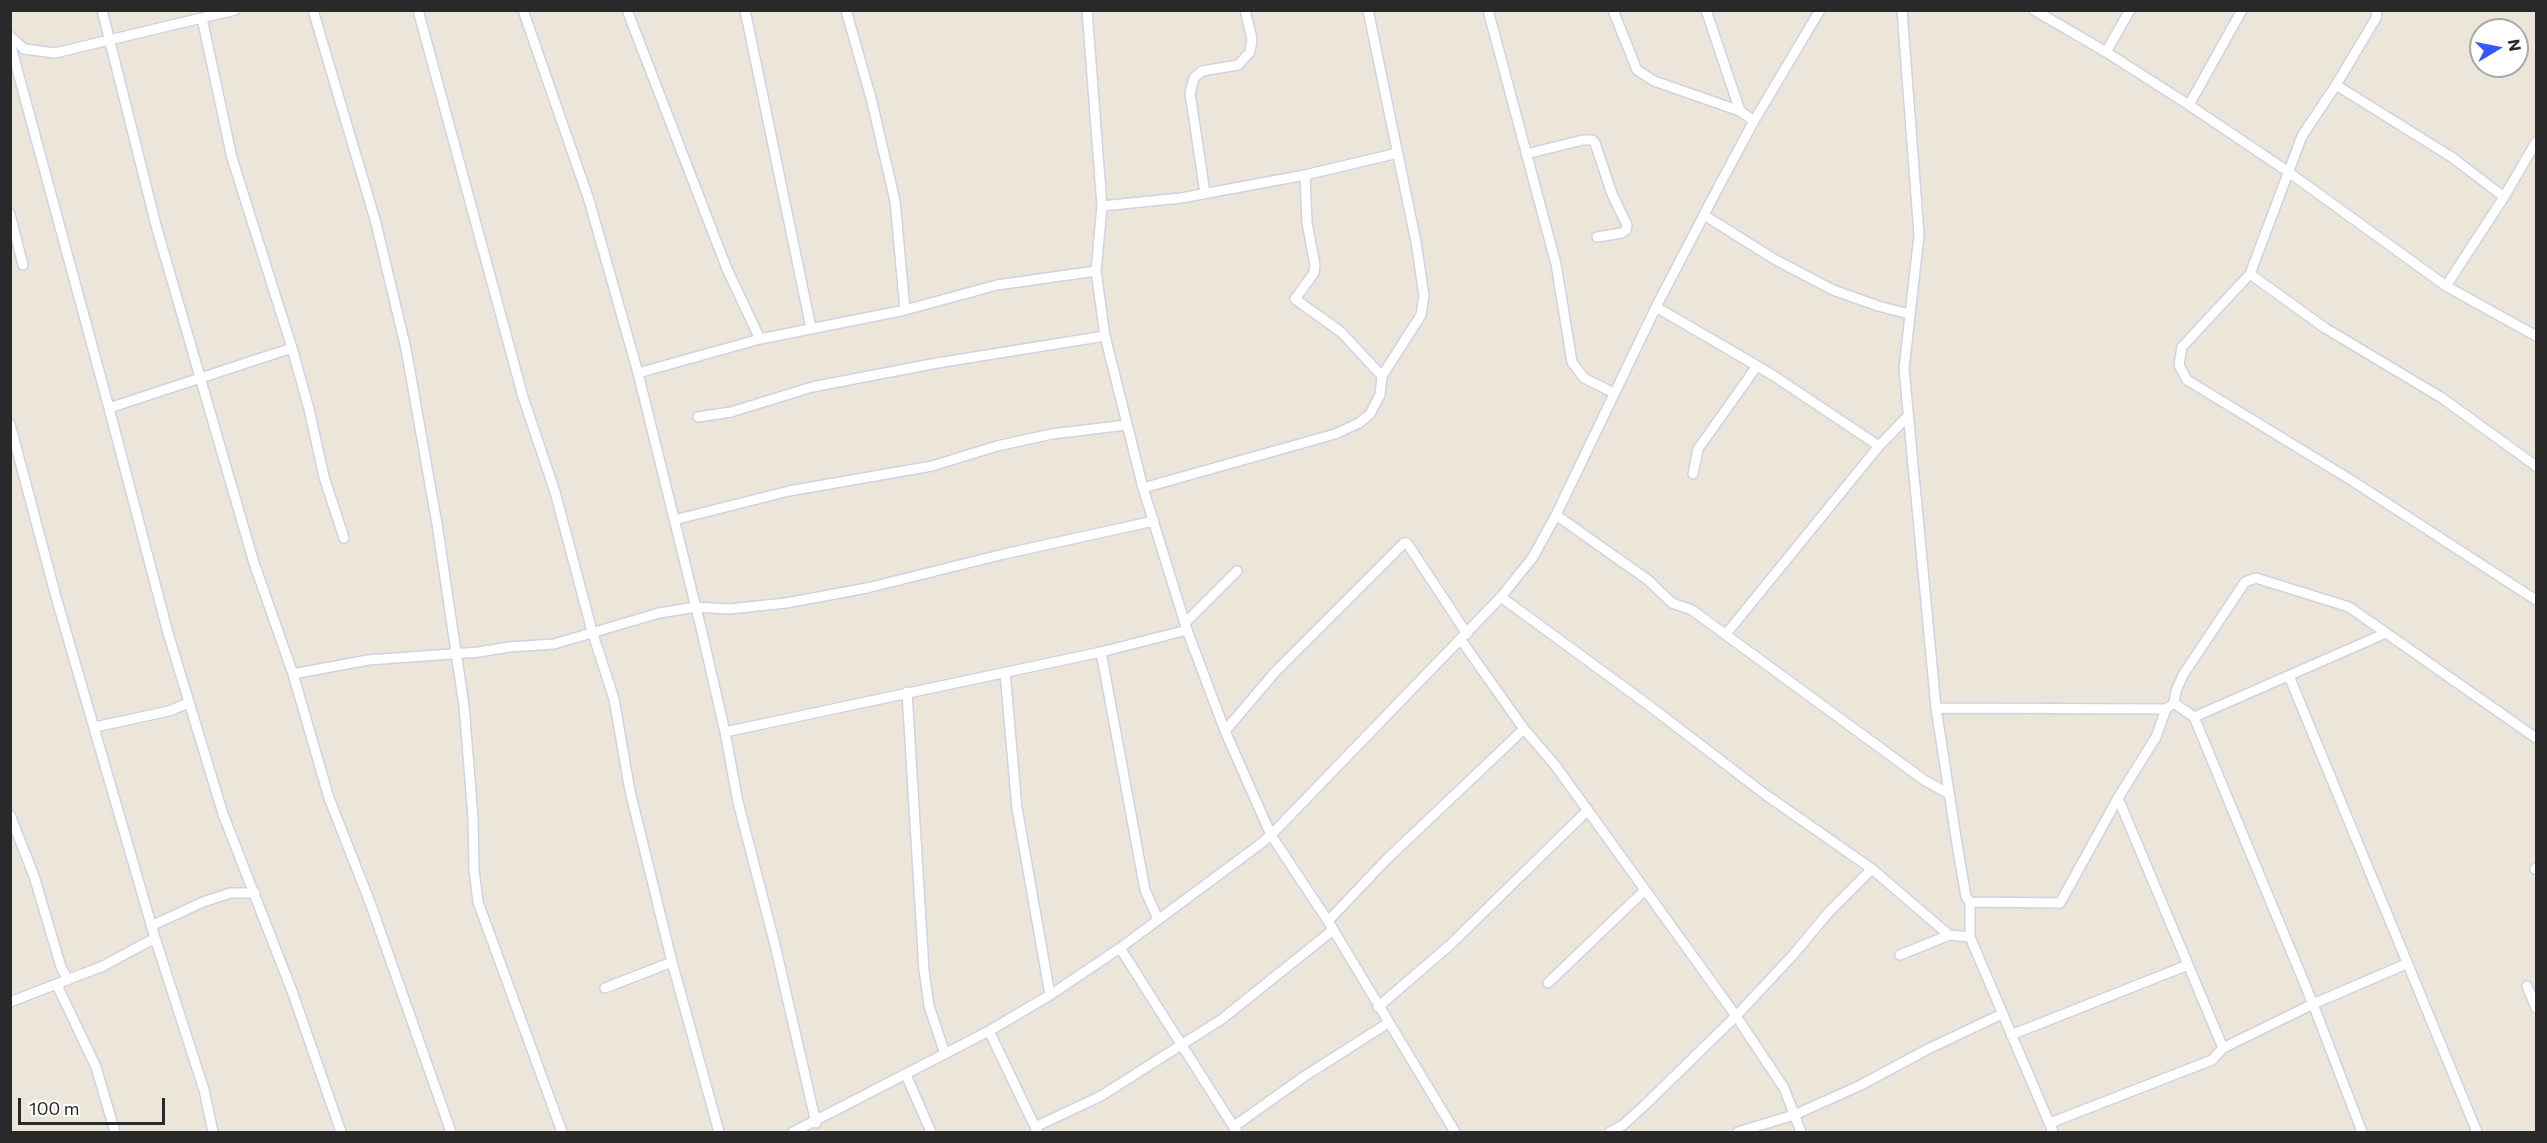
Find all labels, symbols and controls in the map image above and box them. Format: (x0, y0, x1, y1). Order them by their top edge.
north arrow (2469, 18, 2529, 78)
text: N (2505, 38, 2526, 53)
scale bar (21, 1086, 168, 1124)
text: 100 m (29, 1097, 79, 1119)

